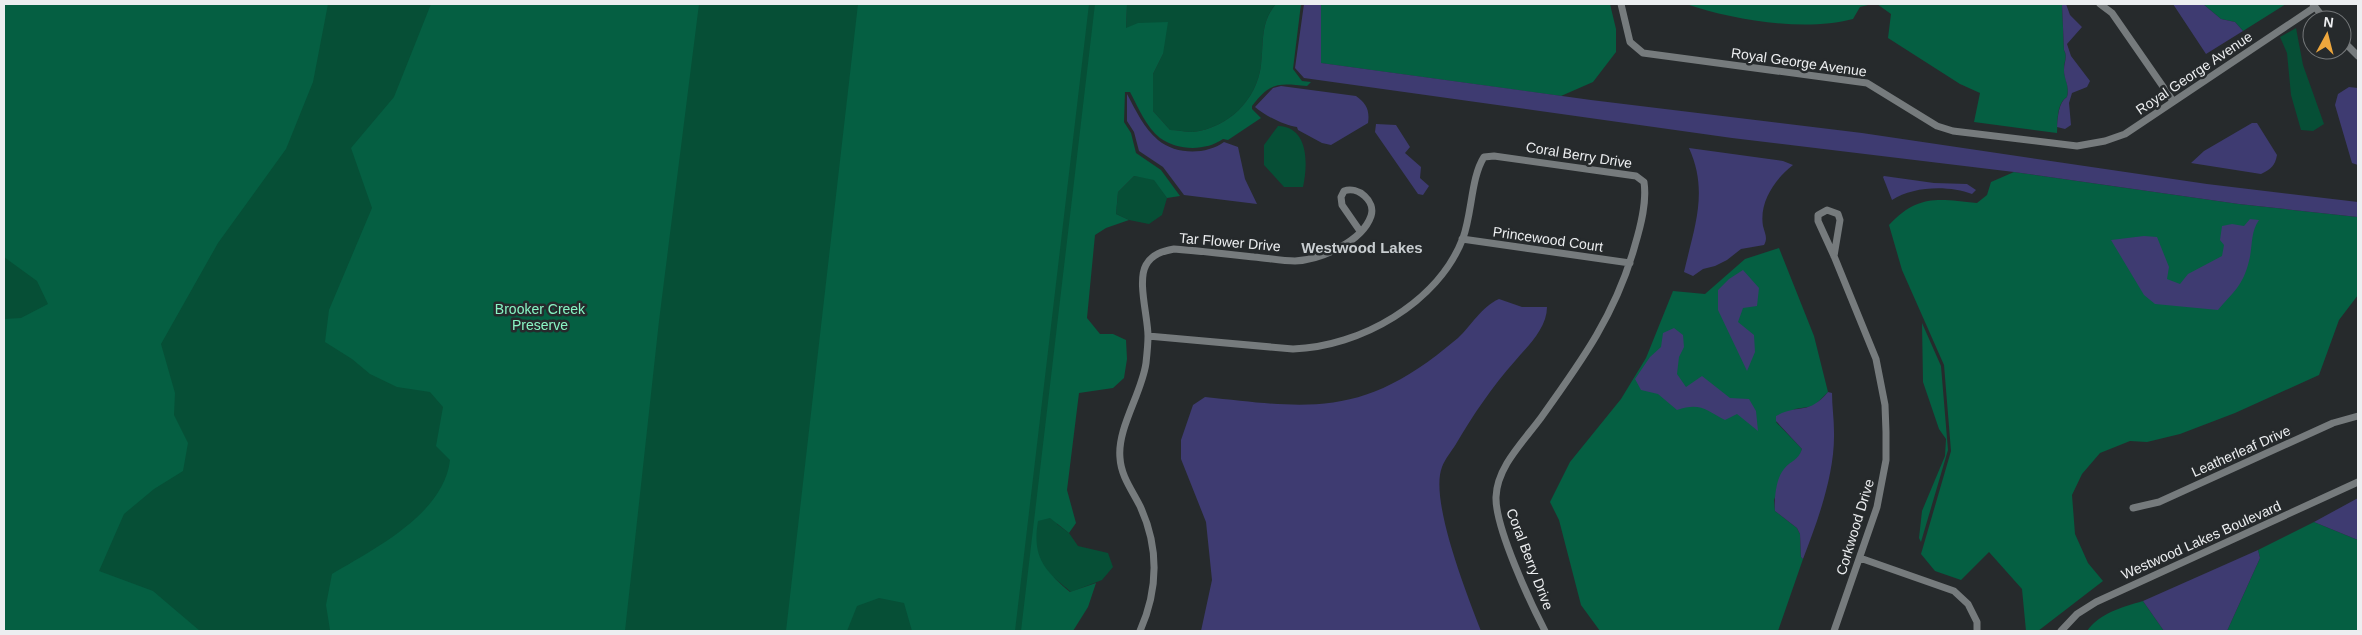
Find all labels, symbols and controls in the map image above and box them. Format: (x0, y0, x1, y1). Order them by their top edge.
north arrow (2302, 10, 2352, 60)
text: N (2323, 14, 2335, 31)
street label: Royal George Avenue (2133, 28, 2255, 118)
street label: Royal George Avenue (1730, 45, 1868, 79)
street label: Coral Berry Drive (1525, 139, 1633, 171)
street label: Princewood Court (1492, 223, 1604, 255)
street label: Tar Flower Drive (1179, 230, 1282, 254)
district label: Westwood Lakes (1301, 239, 1423, 256)
park label: Brooker Creek Preserve (495, 301, 586, 333)
street label: Leatherleaf Drive (2189, 422, 2293, 480)
street label: Corkwood Drive (1833, 477, 1877, 577)
street label: Westwood Lakes Boulevard (2119, 497, 2283, 583)
street label: Coral Berry Drive (1503, 506, 1557, 612)

